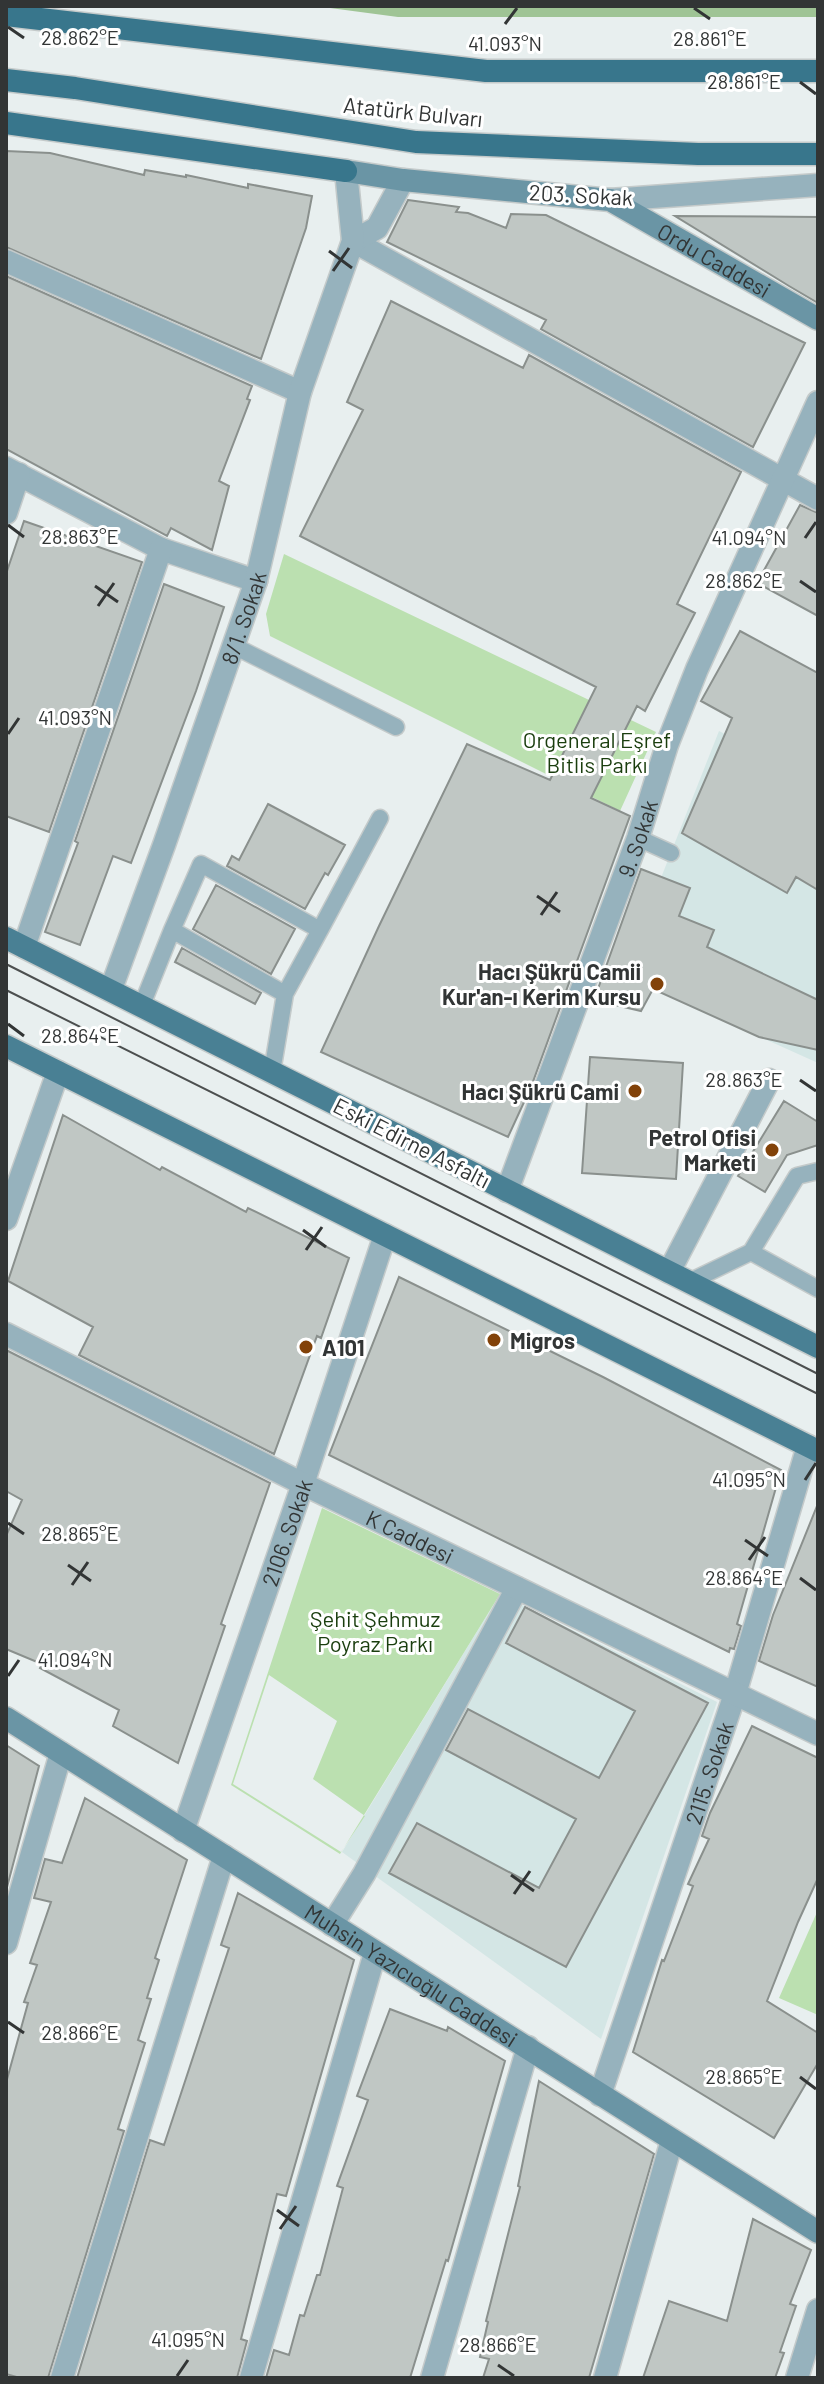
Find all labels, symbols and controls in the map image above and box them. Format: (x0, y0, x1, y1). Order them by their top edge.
text: 28.862°E (41, 25, 119, 49)
text: 28.861°E (673, 26, 747, 50)
text: 41.093°N (468, 31, 542, 55)
text: 28.861°E (707, 69, 781, 93)
street label: Atatürk Bulvarı (342, 91, 484, 131)
street label: 203. Sokak (528, 178, 634, 210)
street label: Ordu Caddesi (653, 217, 776, 302)
text: 28.863°E (41, 524, 119, 548)
text: 41.094°N (712, 525, 786, 549)
text: 28.862°E (705, 568, 783, 592)
street label: 8/1. Sokak (215, 569, 271, 668)
text: 41.093°N (38, 705, 112, 729)
park label: Orgeneral Eşref Bitlis Parkı (523, 726, 671, 777)
street label: 9. Sokak (612, 796, 662, 881)
place label: Hacı Şükrü Camii Kur'an-ı Kerim Kursu (442, 958, 641, 1009)
marker: Hacı Şükrü Camii Kur'an-ı Kerim Kursu (648, 975, 666, 993)
text: 28.864°E (41, 1023, 119, 1047)
text: 28.863°E (705, 1067, 783, 1091)
place label: Hacı Şükrü Cami (462, 1078, 619, 1104)
marker: Hacı Şükrü Cami (626, 1082, 644, 1100)
street label: Eski Edirne Asfaltı (329, 1091, 495, 1193)
place label: Petrol Ofisi Marketi (649, 1124, 756, 1175)
marker: Petrol Ofisi Marketi (763, 1141, 781, 1159)
place label: Migros (510, 1327, 575, 1353)
marker: Migros (485, 1331, 503, 1349)
place label: A101 (322, 1334, 365, 1360)
marker: A101 (297, 1338, 315, 1356)
text: 41.095°N (712, 1467, 786, 1491)
street label: 2106. Sokak (256, 1475, 317, 1589)
street label: K Caddesi (362, 1504, 458, 1568)
text: 28.865°E (41, 1521, 119, 1545)
text: 28.864°E (705, 1565, 783, 1589)
park label: Şehit Şehmuz Poyraz Parkı (310, 1605, 440, 1656)
text: 41.094°N (38, 1647, 112, 1671)
street label: 2115. Sokak (679, 1718, 738, 1828)
street label: Muhsin Yazıcıoğlu Caddesi (300, 1898, 523, 2052)
text: 28.866°E (41, 2020, 119, 2044)
text: 28.865°E (705, 2064, 783, 2088)
text: 41.095°N (151, 2327, 225, 2351)
text: 28.866°E (459, 2332, 537, 2356)

